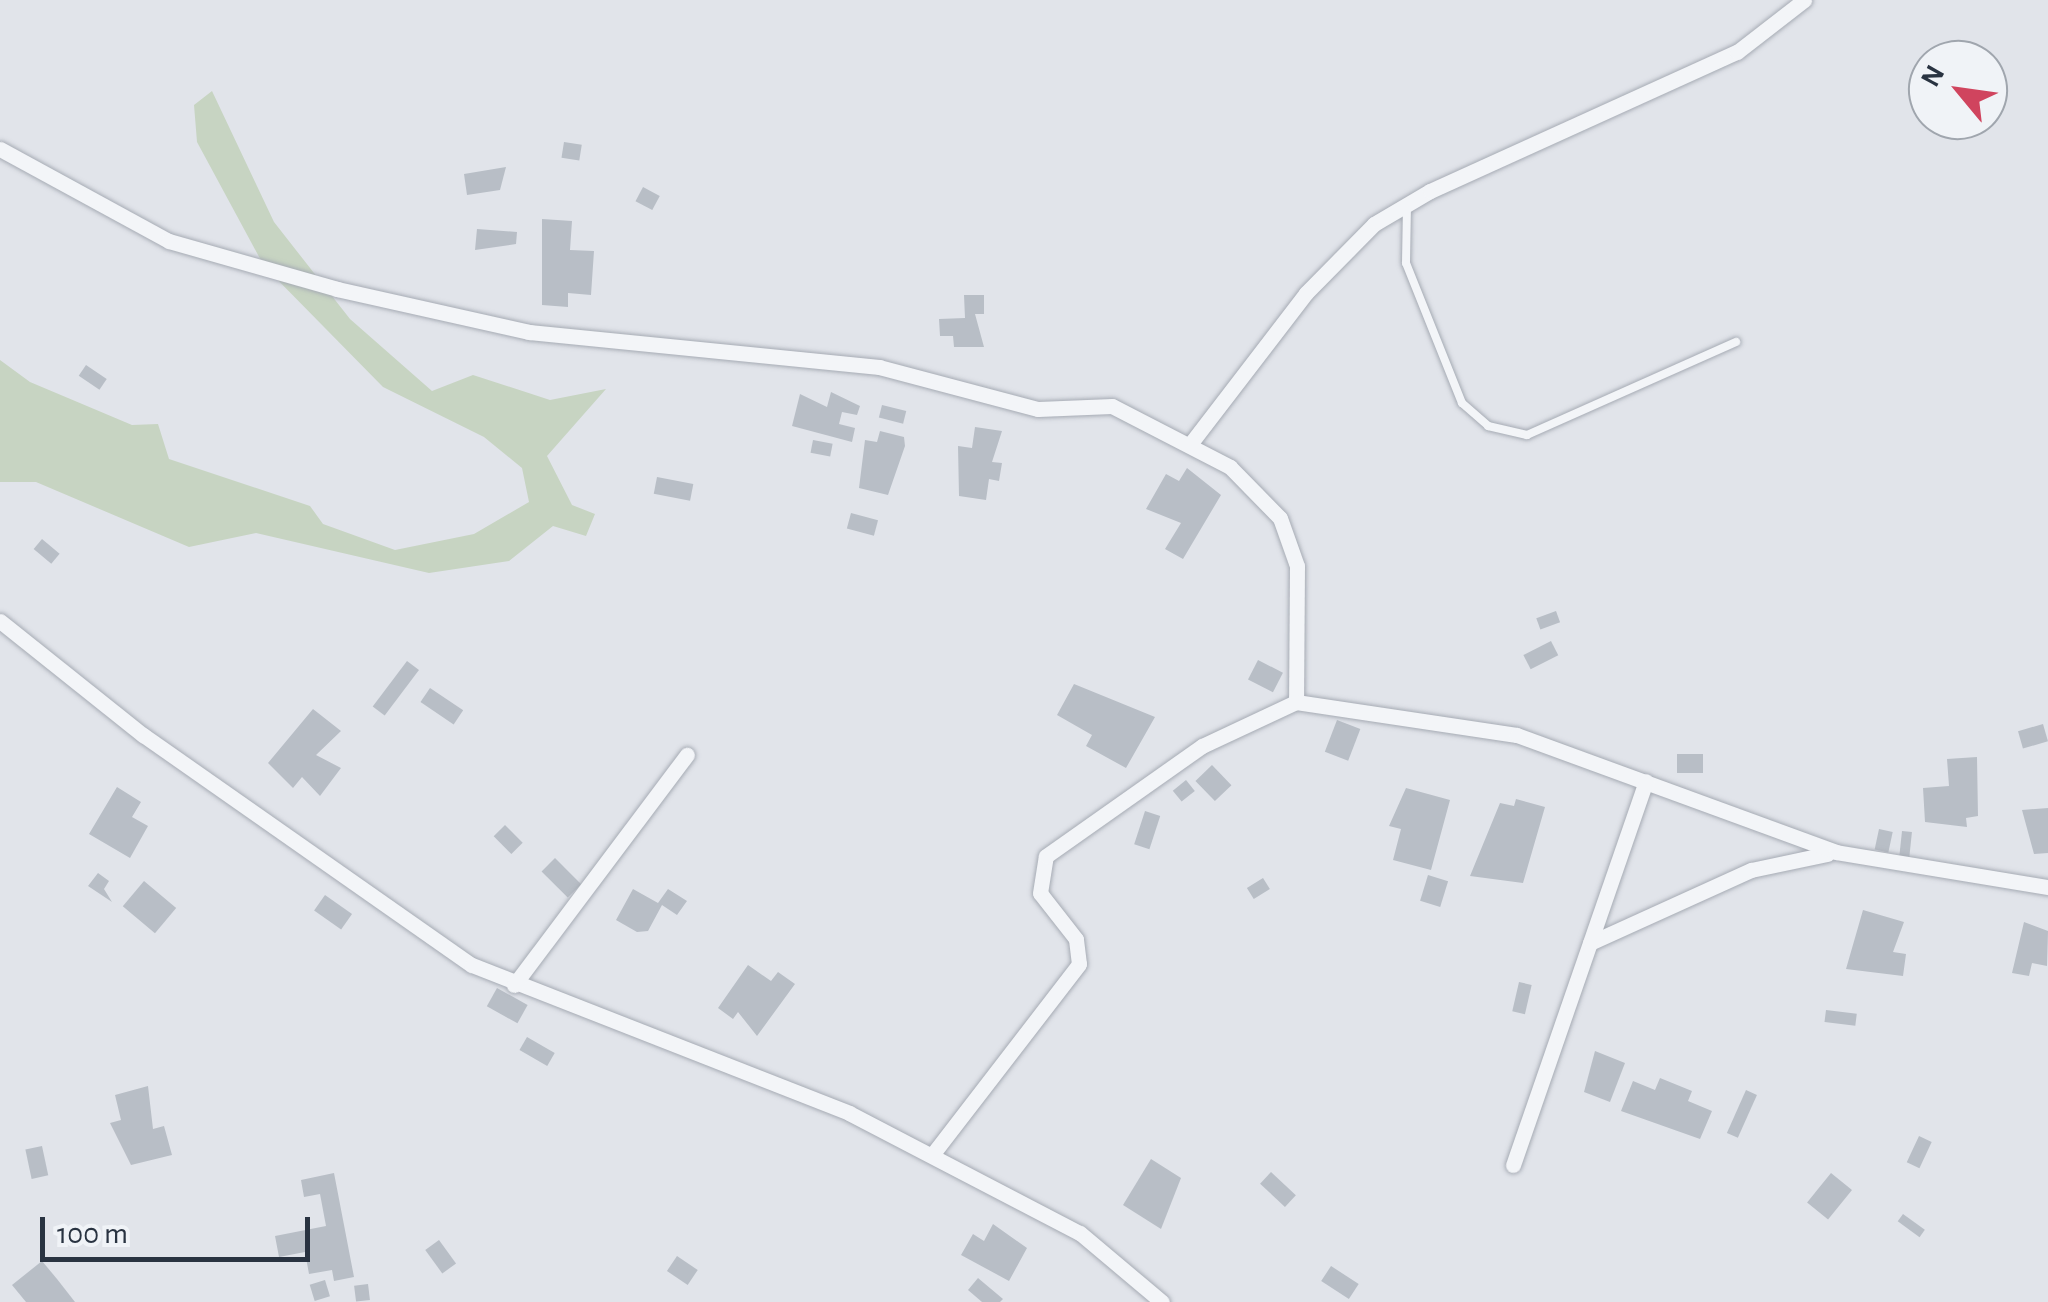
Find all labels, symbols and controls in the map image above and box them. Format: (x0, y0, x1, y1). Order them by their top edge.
north arrow (1908, 40, 2008, 140)
text: N (1917, 61, 1950, 92)
scale bar (45, 1197, 315, 1259)
text: 100 m (57, 1219, 128, 1249)

